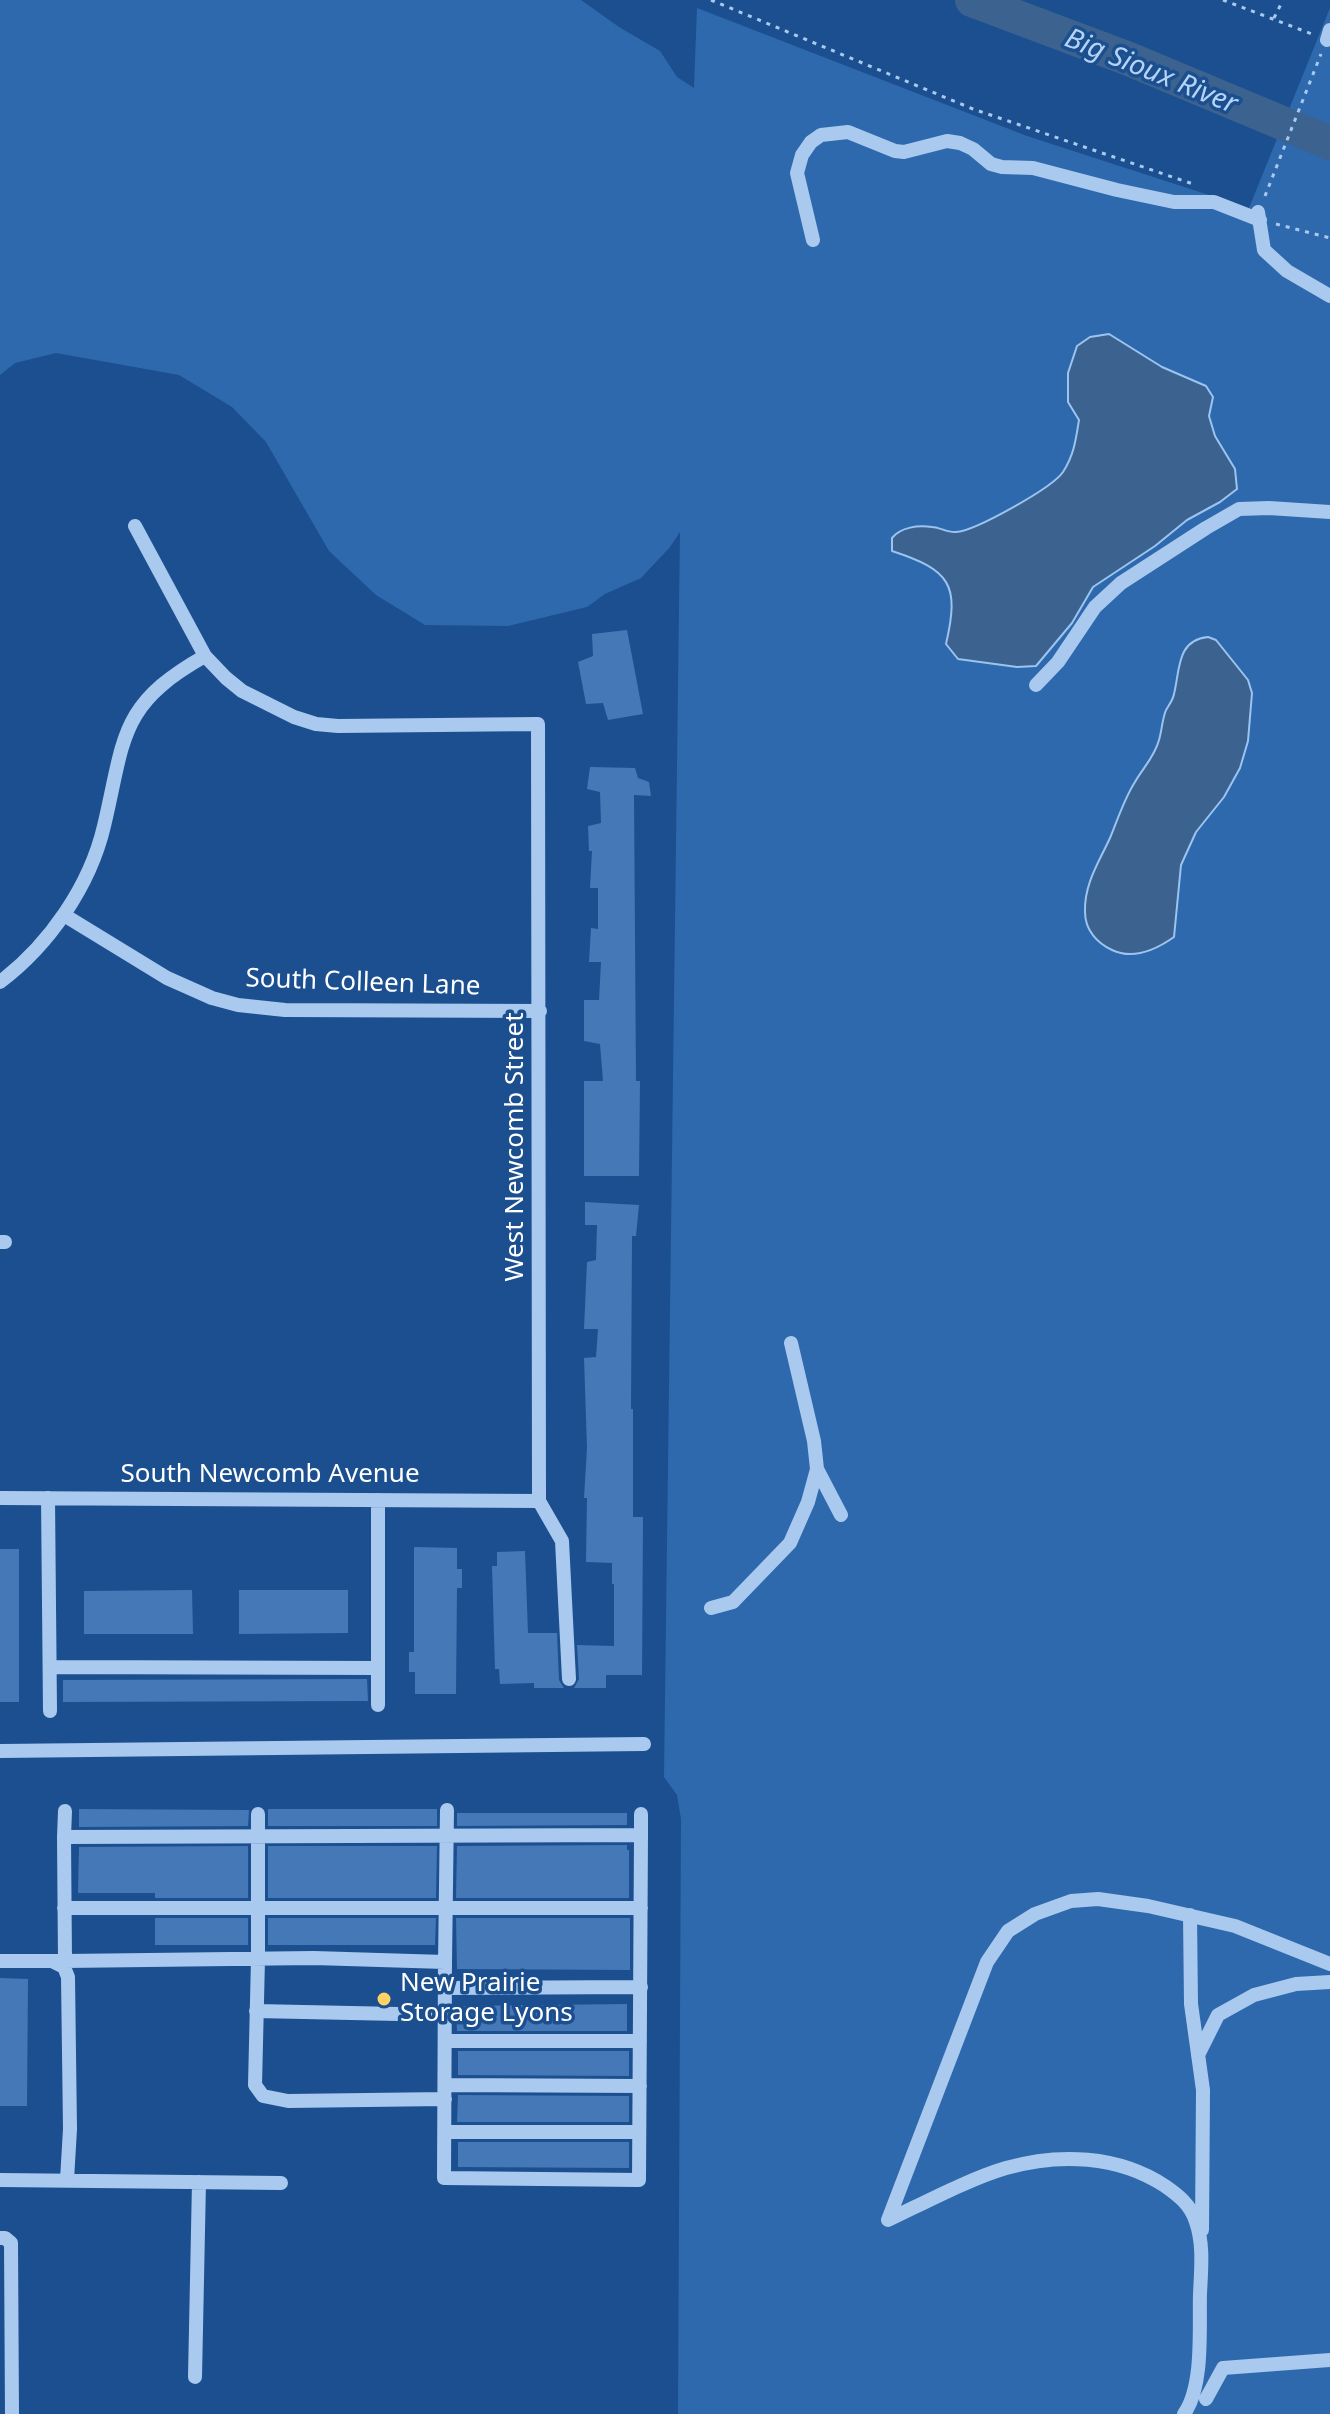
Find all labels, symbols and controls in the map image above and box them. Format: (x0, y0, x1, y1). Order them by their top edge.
water label: Big Sioux River (1060, 22, 1242, 122)
street label: South Colleen Lane (245, 963, 481, 1003)
street label: West Newcomb Street (500, 1012, 532, 1282)
street label: South Newcomb Avenue (120, 1459, 420, 1491)
place label: New Prairie Storage Lyons (400, 1968, 573, 2030)
marker: New Prairie Storage Lyons (375, 1990, 393, 2008)

